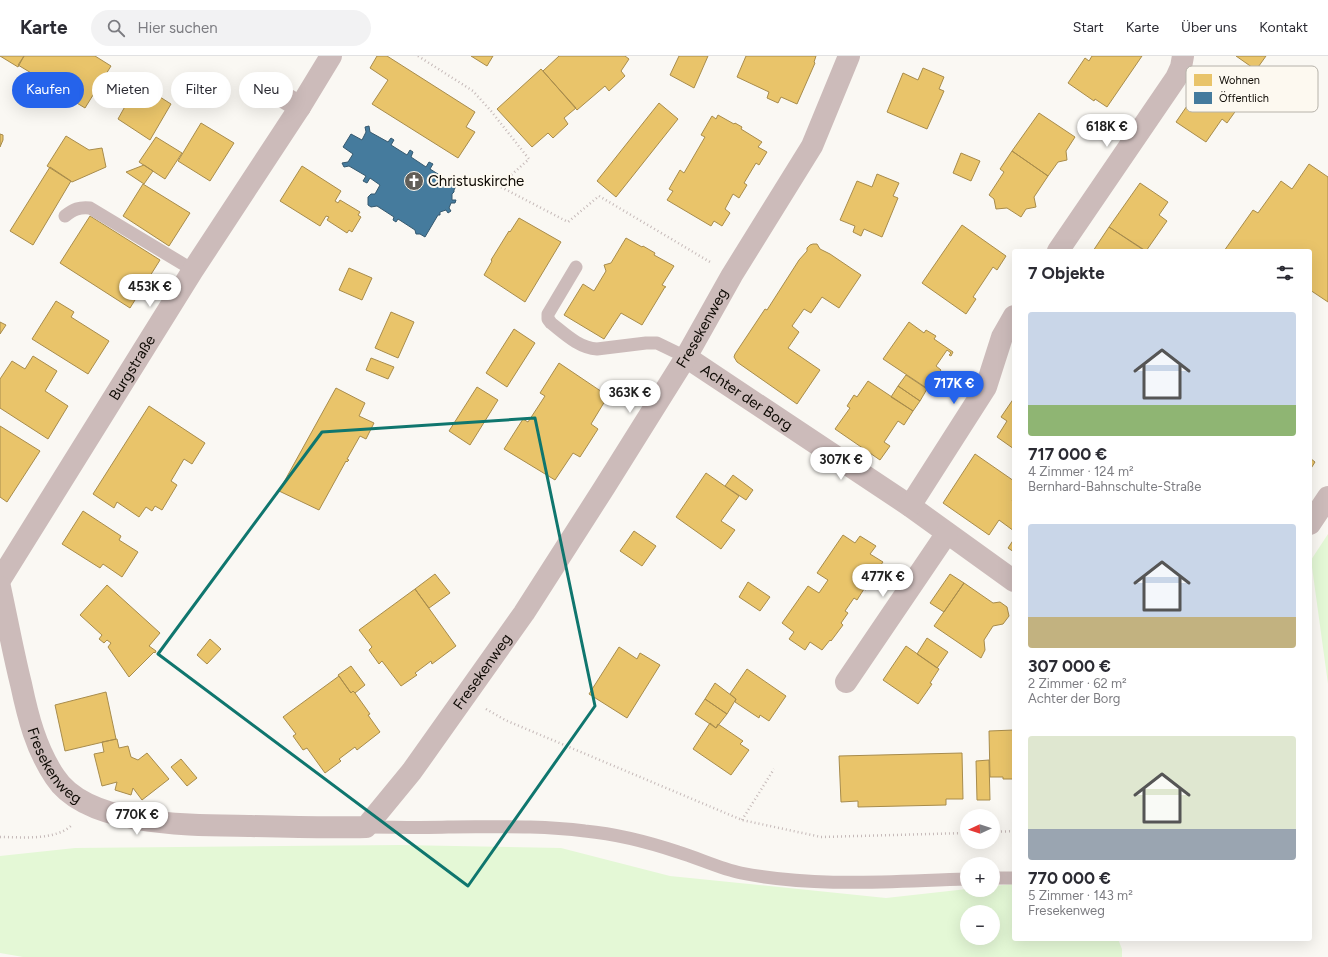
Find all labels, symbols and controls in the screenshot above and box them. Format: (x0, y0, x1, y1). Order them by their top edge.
search box (91, 10, 371, 46)
text: Karte (20, 16, 67, 39)
icon: search (105, 17, 127, 39)
text: Hier suchen (137, 19, 218, 37)
text: Start (1073, 19, 1104, 36)
text: Karte (1126, 19, 1159, 36)
text: Über uns (1181, 19, 1237, 36)
text: Kontakt (1259, 19, 1308, 36)
legend (1186, 66, 1318, 112)
chip: Kaufen (12, 72, 84, 108)
chip: Mieten (92, 72, 163, 108)
chip: Filter (171, 72, 231, 108)
chip: Neu (239, 72, 293, 108)
text: Wohnen (1219, 74, 1260, 87)
text: Öffentlich (1219, 91, 1269, 105)
pin: 618K € (1074, 114, 1140, 148)
text: 618K € (1086, 119, 1128, 134)
church icon: Christuskirche (403, 170, 425, 192)
place label: Christuskirche (428, 172, 524, 190)
icon: filters (1274, 262, 1296, 284)
text: 7 Objekte (1028, 263, 1105, 283)
pin: 453K € (117, 274, 183, 308)
text: 453K € (128, 279, 172, 294)
street label: Fresekenweg (672, 285, 732, 371)
street label: Burgstraße (105, 332, 159, 404)
icon: home (1126, 338, 1198, 410)
street label: Achter der Borg (697, 360, 796, 434)
pin: 717K € (921, 371, 987, 405)
text: 717K € (934, 376, 974, 391)
pin: 363K € (597, 380, 663, 414)
text: 363K € (609, 385, 651, 400)
text: 717 000 € (1028, 444, 1107, 464)
pin: 307K € (808, 447, 874, 481)
text: 307K € (819, 452, 863, 467)
text: 4 Zimmer · 124 m² (1028, 464, 1134, 479)
text: Bernhard-Bahnschulte-Straße (1028, 479, 1201, 494)
icon: home (1126, 550, 1198, 622)
pin: 477K € (850, 564, 916, 598)
text: 477K € (861, 569, 905, 584)
street label: Fresekenweg (449, 630, 515, 713)
text: 307 000 € (1028, 656, 1111, 676)
text: 2 Zimmer · 62 m² (1028, 676, 1127, 691)
text: Achter der Borg (1028, 691, 1120, 706)
street label: Fresekenweg (24, 725, 85, 808)
icon: home (1126, 762, 1198, 834)
pin: 770K € (104, 802, 170, 836)
text: 770K € (115, 807, 159, 822)
north arrow (960, 809, 1000, 849)
map controls (960, 809, 1000, 945)
button: + (960, 857, 1000, 897)
text: 770 000 € (1028, 868, 1111, 888)
text: 5 Zimmer · 143 m² (1028, 888, 1133, 903)
text: Fresekenweg (1028, 903, 1105, 918)
button: − (960, 905, 1000, 945)

